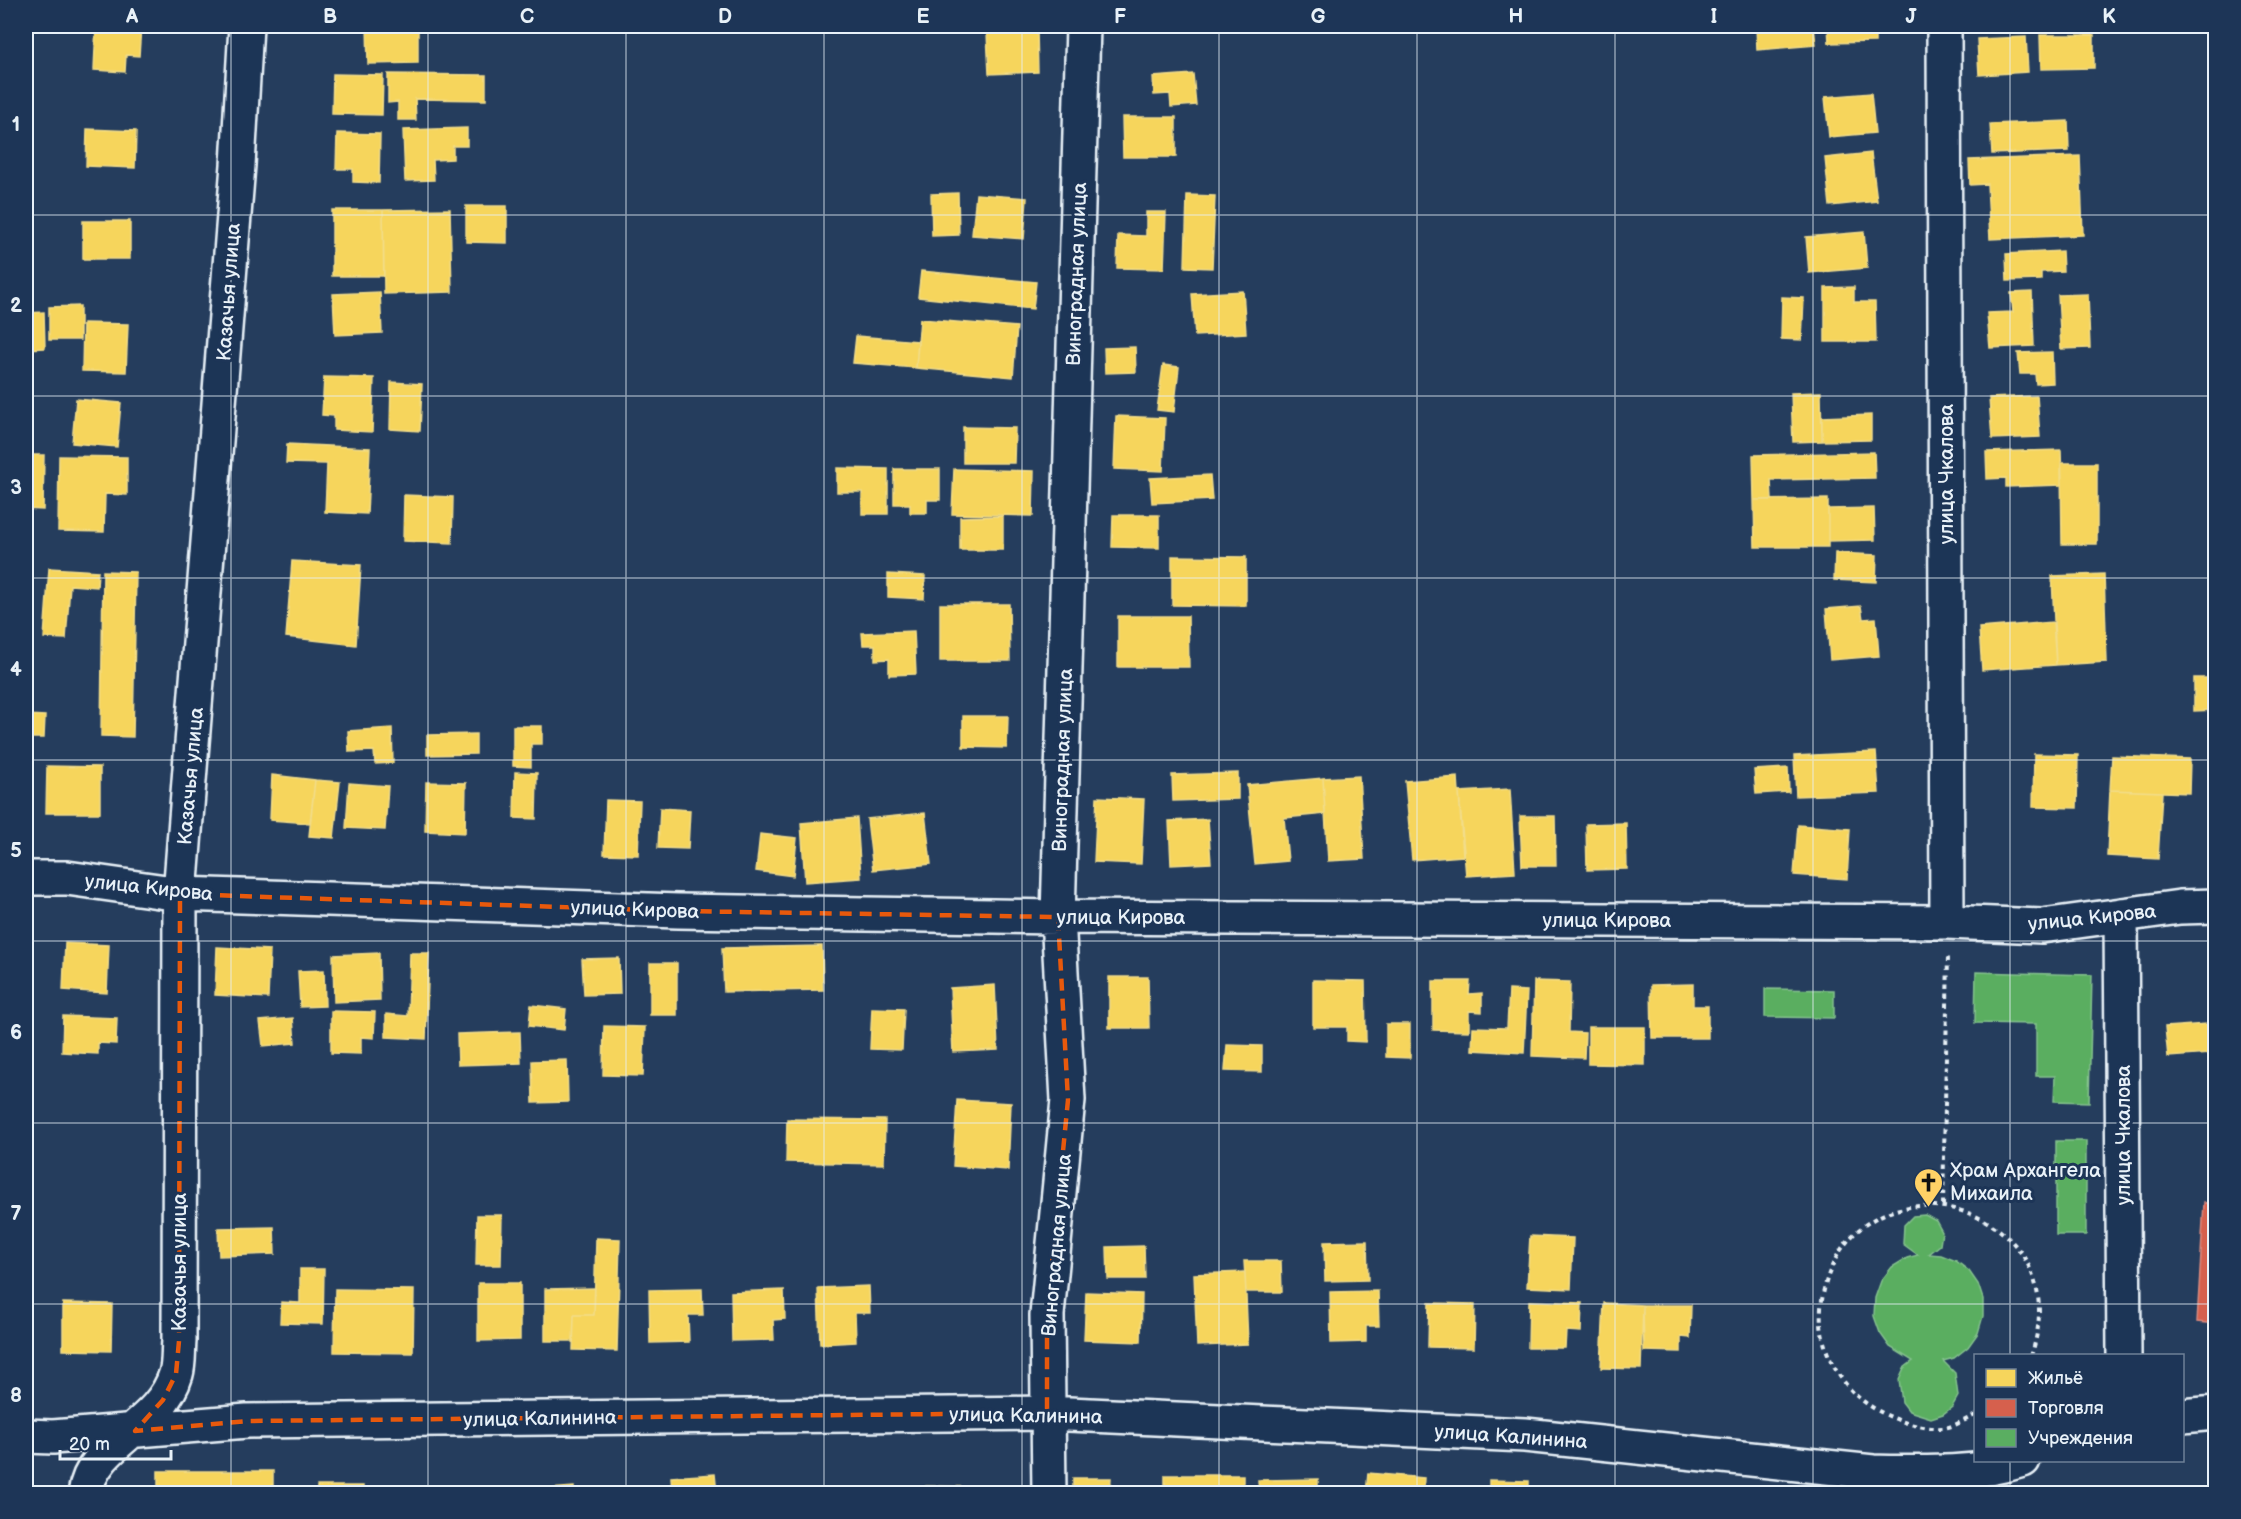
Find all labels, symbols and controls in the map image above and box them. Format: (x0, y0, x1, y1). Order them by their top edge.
text: A (125, 5, 139, 29)
text: B (323, 5, 337, 29)
text: C (520, 5, 534, 29)
text: D (718, 5, 732, 29)
text: E (917, 5, 930, 29)
text: F (1114, 5, 1126, 29)
text: G (1311, 5, 1326, 29)
text: H (1509, 5, 1523, 29)
text: I (1711, 5, 1717, 29)
text: J (1906, 5, 1918, 29)
text: K (2102, 5, 2116, 29)
text: 1 (12, 113, 20, 137)
street label: Виноградная улица (1062, 182, 1092, 366)
street label: Казачья улица (212, 222, 246, 362)
text: 2 (10, 294, 22, 318)
street label: улица Чкалова (1935, 404, 1959, 544)
text: 3 (10, 476, 22, 500)
text: 4 (10, 658, 22, 682)
street label: Виноградная улица (1048, 668, 1078, 852)
street label: Казачья улица (173, 706, 209, 846)
text: 5 (10, 839, 22, 863)
street label: улица Кирова (84, 869, 214, 907)
street label: улица Кирова (570, 896, 700, 924)
street label: улица Кирова (2027, 899, 2158, 937)
street label: улица Кирова (1057, 906, 1186, 930)
street label: улица Кирова (1543, 909, 1672, 933)
text: 6 (10, 1021, 22, 1045)
street label: улица Чкалова (2112, 1065, 2136, 1205)
street label: Виноградная улица (1037, 1152, 1077, 1338)
place label: Храм Архангела Михаила (1950, 1159, 2101, 1206)
church icon: Храм Архангела Михаила (1913, 1166, 1945, 1208)
street label: Казачья улица (168, 1193, 192, 1331)
text: 7 (10, 1202, 22, 1226)
legend (1974, 1354, 2184, 1462)
text: Жильё (2028, 1368, 2083, 1389)
text: 8 (10, 1384, 22, 1408)
text: Торговля (2028, 1398, 2104, 1419)
street label: улица Калинина (949, 1403, 1103, 1429)
street label: улица Калинина (463, 1406, 617, 1432)
street label: улица Калинина (1433, 1420, 1589, 1454)
scale bar (60, 1423, 171, 1461)
text: Учреждения (2028, 1428, 2133, 1449)
text: 20 m (69, 1434, 110, 1455)

